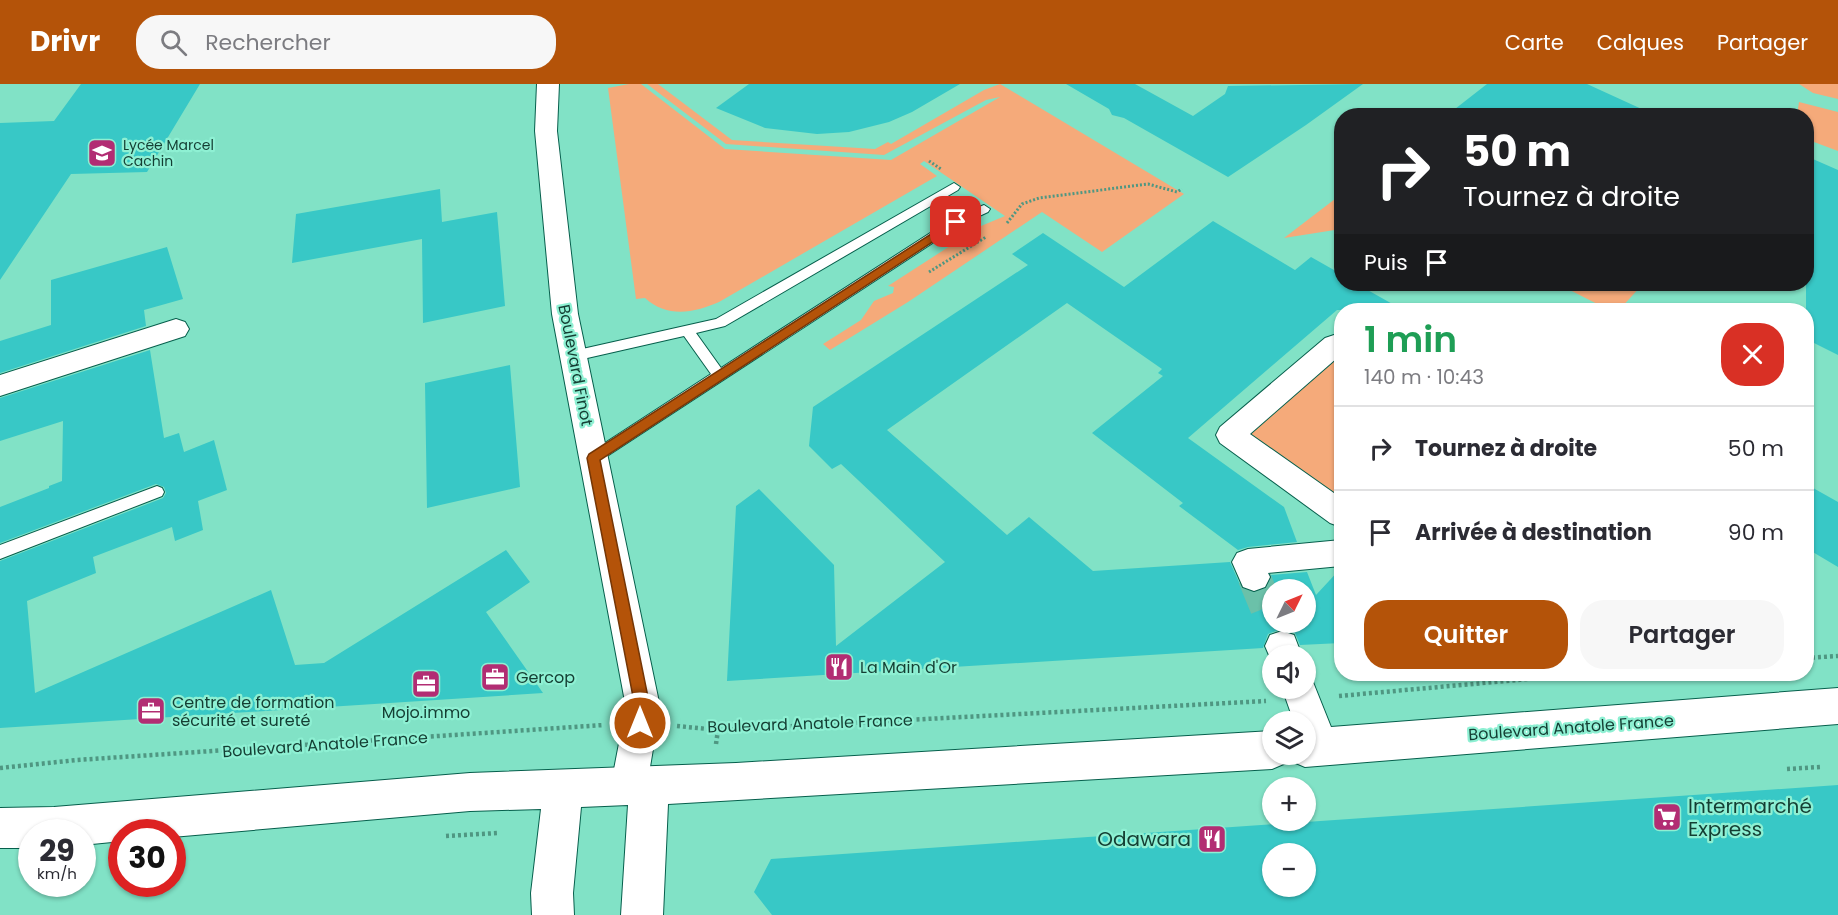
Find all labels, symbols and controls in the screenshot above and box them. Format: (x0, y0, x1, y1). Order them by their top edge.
search box (136, 15, 556, 69)
text: Drivr (30, 22, 100, 61)
icon: search (157, 26, 190, 59)
text: Rechercher (205, 27, 331, 58)
text: Carte (1505, 28, 1564, 57)
text: Calques (1597, 28, 1684, 57)
text: Partager (1717, 28, 1808, 57)
text: 50 m (1463, 122, 1571, 181)
icon: right (1364, 132, 1442, 210)
place label: Lycée Marcel Cachin (123, 135, 214, 171)
school or university icon: Lycée Marcel Cachin (86, 137, 118, 169)
text: Tournez à droite (1463, 178, 1680, 215)
pin (930, 196, 981, 247)
icon: arrive (939, 205, 972, 238)
icon: arrive (1420, 246, 1453, 279)
text: Puis (1364, 247, 1408, 278)
street label: Boulevard Finot (552, 302, 599, 428)
text: 1 min (1364, 314, 1457, 365)
button: close (1721, 323, 1784, 386)
text: 140 m · 10:43 (1364, 363, 1484, 391)
icon: right (1364, 432, 1397, 465)
text: Tournez à droite (1415, 433, 1597, 464)
text: 50 m (1728, 433, 1784, 464)
icon: arrive (1364, 516, 1397, 549)
text: Arrivée à destination (1415, 517, 1652, 548)
text: 90 m (1728, 517, 1784, 548)
north arrow (1262, 579, 1316, 633)
map controls (1262, 579, 1316, 897)
button: Quitter (1364, 600, 1568, 669)
button: Partager (1580, 600, 1784, 669)
button: sound (1262, 645, 1316, 699)
restaurant icon: La Main d'Or (823, 651, 855, 683)
place label: La Main d'Or (860, 656, 957, 679)
office icon: Gercop (479, 661, 511, 693)
place label: Gercop (516, 666, 575, 689)
office icon: Mojo.immo (410, 668, 442, 700)
place label: Centre de formation sécurité et sureté (172, 691, 335, 732)
position arrow (608, 691, 672, 755)
office icon: Centre de formation sécurité et sureté (135, 695, 167, 727)
place label: Mojo.immo (382, 701, 470, 724)
street label: Boulevard Anatole France (707, 708, 913, 739)
street label: Boulevard Anatole France (1468, 709, 1675, 746)
button: layers (1262, 711, 1316, 765)
street label: Boulevard Anatole France (222, 726, 429, 763)
button: + (1262, 777, 1316, 831)
place label: Intermarché Express (1688, 792, 1812, 843)
supermarket icon: Intermarché Express (1651, 801, 1683, 833)
speed limit sign: 30 (108, 819, 186, 897)
restaurant icon: Odawara (1196, 823, 1228, 855)
place label: Odawara (1097, 825, 1191, 853)
text: 29 (39, 829, 75, 872)
button: − (1262, 843, 1316, 897)
text: km/h (37, 863, 77, 884)

